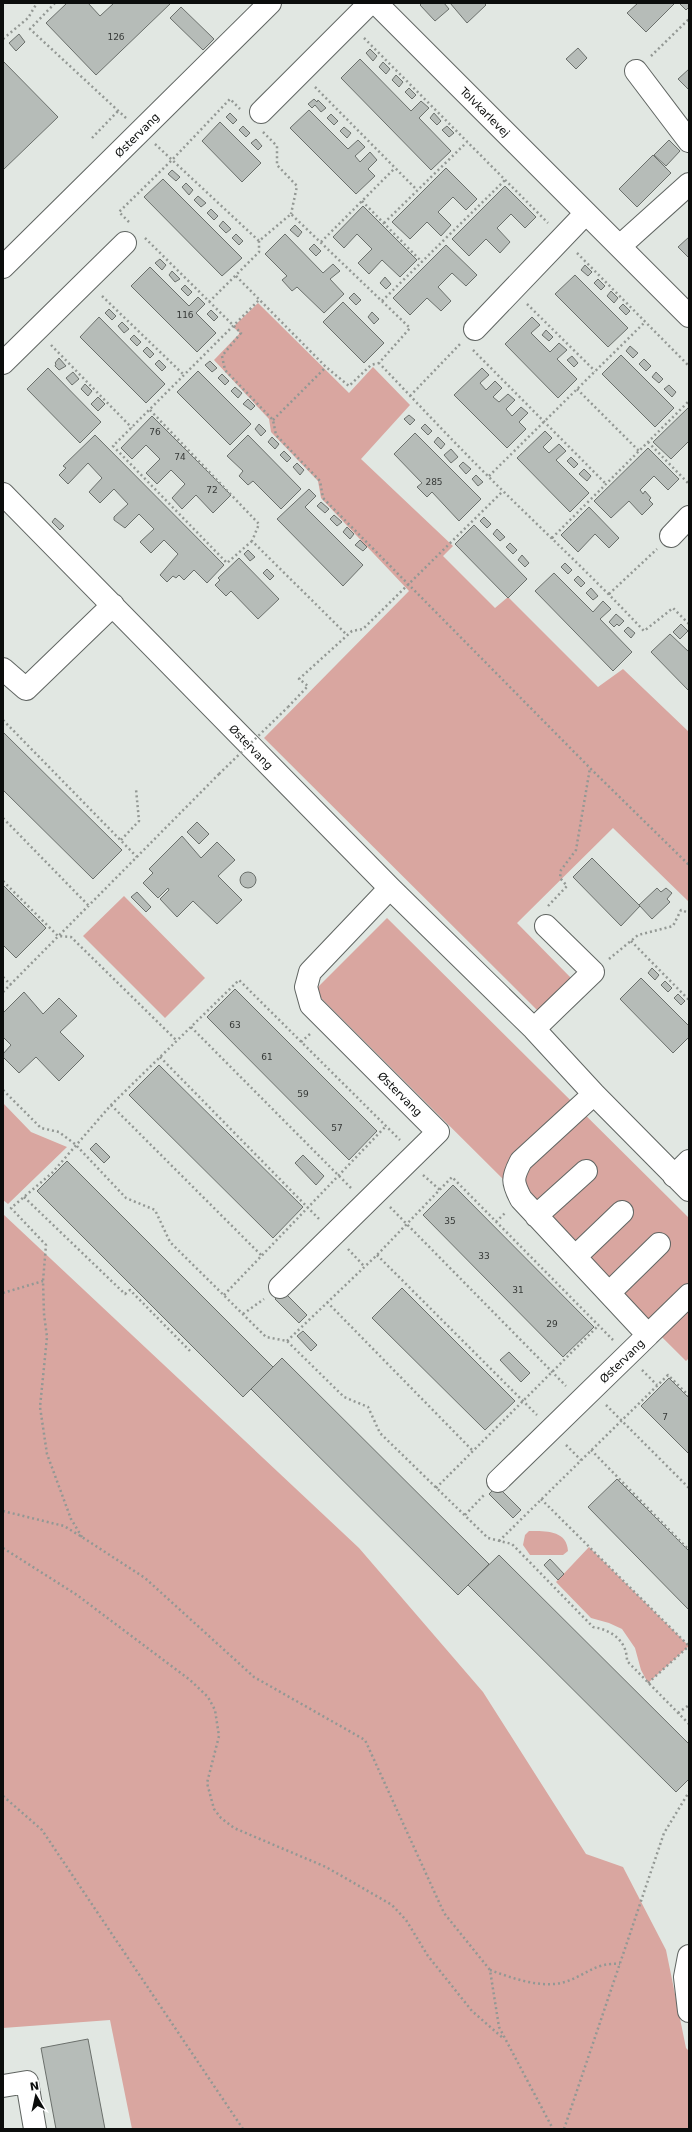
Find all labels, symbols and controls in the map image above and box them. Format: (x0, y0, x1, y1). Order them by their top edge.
house number: 126 (107, 32, 125, 42)
street label: Tolvkarlevej (456, 84, 512, 140)
street label: Østervang (113, 111, 162, 160)
house number: 116 (176, 310, 194, 320)
house number: 76 (149, 427, 161, 437)
house number: 74 (174, 452, 186, 462)
house number: 285 (425, 477, 443, 487)
house number: 72 (206, 485, 218, 495)
street label: Østervang (226, 722, 275, 772)
house number: 63 (229, 1020, 241, 1030)
house number: 61 (261, 1052, 273, 1062)
street label: Østervang (375, 1070, 424, 1119)
house number: 59 (297, 1089, 309, 1099)
house number: 57 (331, 1123, 343, 1133)
house number: 35 (444, 1216, 456, 1226)
house number: 33 (478, 1251, 490, 1261)
house number: 31 (512, 1285, 524, 1295)
house number: 29 (546, 1319, 558, 1329)
street label: Østervang (597, 1337, 647, 1386)
house number: 7 (662, 1412, 668, 1422)
north arrow (16, 2076, 56, 2116)
text: N (29, 2079, 40, 2094)

